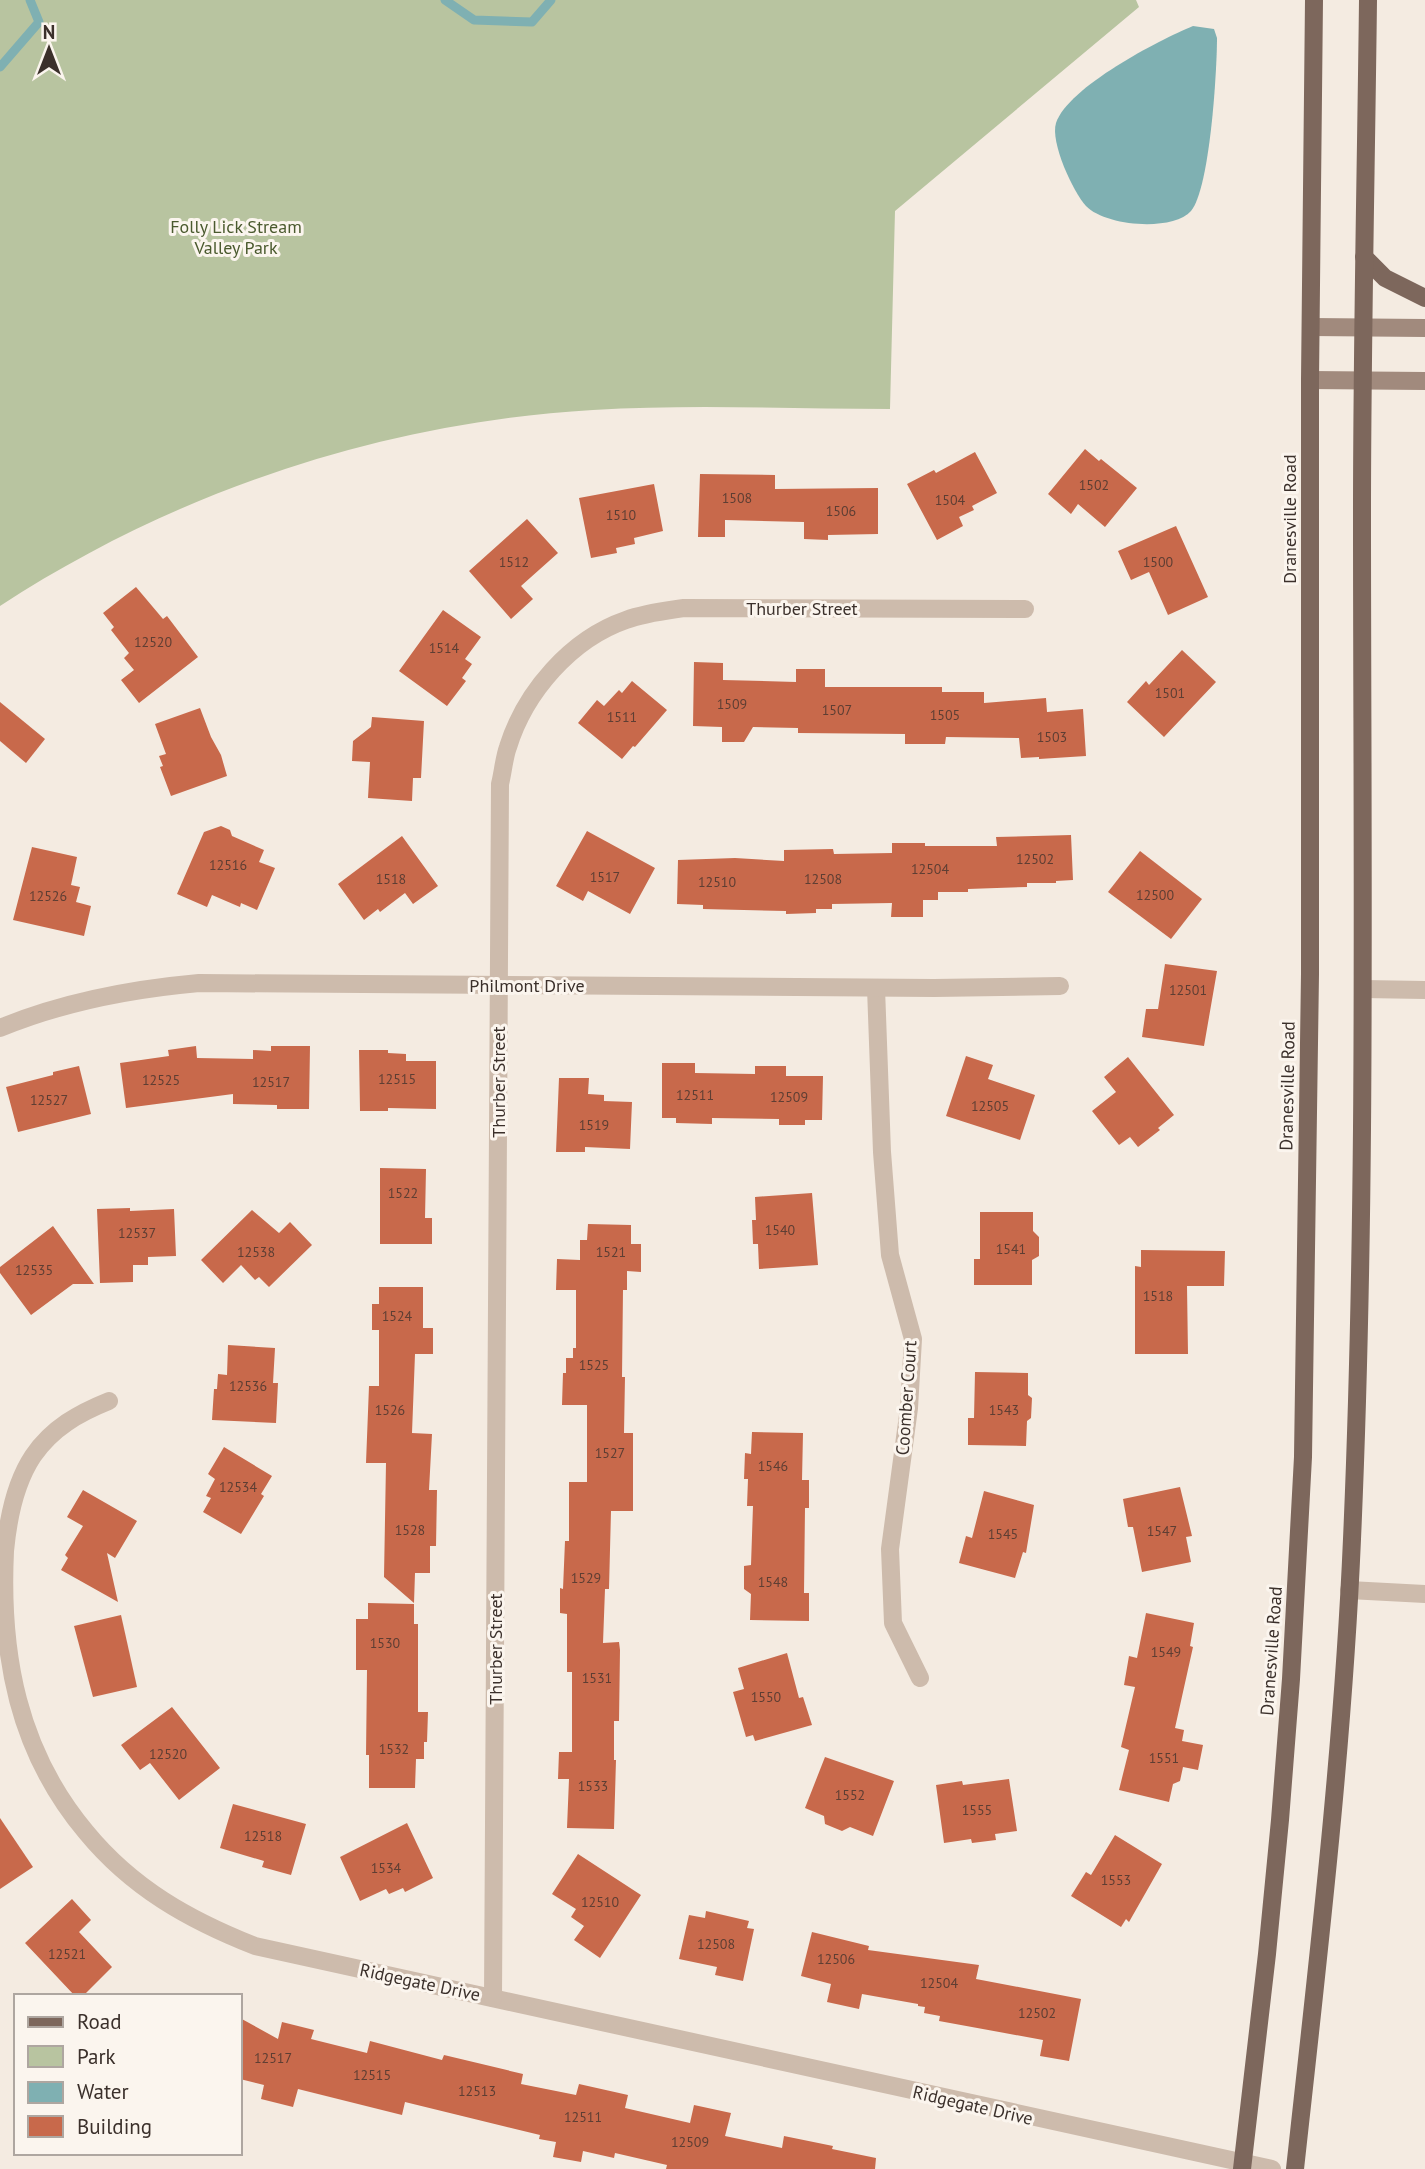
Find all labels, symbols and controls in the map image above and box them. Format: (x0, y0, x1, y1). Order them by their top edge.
north arrow (14, 14, 84, 84)
text: N (43, 20, 55, 44)
park label: Folly Lick Stream Valley Park (170, 215, 302, 259)
street label: Dranesville Road (1278, 454, 1301, 584)
house number: 1502 (1079, 476, 1109, 494)
house number: 1508 (722, 489, 752, 507)
house number: 1504 (935, 491, 966, 509)
house number: 1506 (826, 502, 856, 520)
house number: 1510 (606, 506, 637, 524)
house number: 1512 (499, 553, 529, 571)
house number: 1500 (1143, 553, 1174, 571)
street label: Thurber Street (746, 597, 858, 620)
house number: 12520 (134, 633, 172, 651)
house number: 1514 (429, 639, 460, 657)
house number: 1501 (1155, 684, 1185, 702)
house number: 1509 (717, 695, 747, 713)
house number: 1507 (822, 701, 852, 719)
house number: 1505 (930, 706, 960, 724)
house number: 1511 (607, 708, 637, 726)
house number: 1503 (1037, 728, 1067, 746)
house number: 12502 (1016, 850, 1054, 868)
house number: 12516 (209, 856, 247, 874)
house number: 12504 (911, 860, 949, 878)
house number: 1517 (590, 868, 620, 886)
house number: 1518 (376, 870, 406, 888)
house number: 12508 (804, 870, 842, 888)
house number: 12510 (698, 873, 736, 891)
house number: 12500 (1136, 886, 1174, 904)
house number: 12526 (29, 887, 67, 905)
street label: Philmont Drive (469, 974, 585, 997)
house number: 12501 (1169, 981, 1207, 999)
street label: Dranesville Road (1274, 1021, 1300, 1151)
street label: Thurber Street (487, 1026, 510, 1138)
house number: 12515 (378, 1070, 416, 1088)
house number: 12525 (142, 1071, 180, 1089)
house number: 12517 (252, 1073, 290, 1091)
house number: 12511 (676, 1086, 714, 1104)
house number: 12509 (770, 1088, 808, 1106)
house number: 12527 (30, 1091, 68, 1109)
house number: 12505 (971, 1097, 1009, 1115)
house number: 1519 (579, 1116, 609, 1134)
house number: 1522 (388, 1184, 418, 1202)
house number: 1540 (765, 1221, 796, 1239)
house number: 12537 (118, 1224, 156, 1242)
house number: 1541 (996, 1240, 1026, 1258)
house number: 12538 (237, 1243, 275, 1261)
house number: 1521 (596, 1243, 626, 1261)
house number: 12535 (15, 1261, 53, 1279)
house number: 1518 (1143, 1287, 1173, 1305)
house number: 1524 (382, 1307, 413, 1325)
street label: Coomber Court (891, 1340, 921, 1456)
house number: 1525 (579, 1356, 609, 1374)
house number: 12536 (229, 1377, 267, 1395)
house number: 1526 (375, 1401, 405, 1419)
house number: 1543 (989, 1401, 1019, 1419)
house number: 1527 (595, 1444, 625, 1462)
house number: 1546 (758, 1457, 788, 1475)
house number: 12534 (219, 1478, 257, 1496)
house number: 1528 (395, 1521, 425, 1539)
house number: 1547 (1147, 1522, 1177, 1540)
house number: 1545 (988, 1525, 1018, 1543)
house number: 1529 (571, 1569, 601, 1587)
house number: 1548 (758, 1573, 788, 1591)
street label: Dranesville Road (1255, 1586, 1287, 1716)
street label: Thurber Street (484, 1593, 507, 1705)
house number: 1530 (370, 1634, 401, 1652)
house number: 1549 (1151, 1643, 1181, 1661)
house number: 1531 (582, 1669, 612, 1687)
house number: 1550 (751, 1688, 782, 1706)
house number: 1532 (379, 1740, 409, 1758)
house number: 12520 (149, 1745, 187, 1763)
house number: 1551 (1149, 1749, 1179, 1767)
house number: 1533 (578, 1777, 608, 1795)
house number: 1552 (835, 1786, 865, 1804)
house number: 1555 (962, 1801, 992, 1819)
house number: 12518 (244, 1827, 282, 1845)
house number: 1534 (371, 1859, 402, 1877)
house number: 1553 (1101, 1871, 1131, 1889)
house number: 12510 (581, 1893, 619, 1911)
house number: 12508 (697, 1935, 735, 1953)
house number: 12521 (48, 1945, 86, 1963)
house number: 12506 (817, 1950, 855, 1968)
street label: Ridgegate Drive (358, 1958, 482, 2006)
house number: 12504 (920, 1974, 958, 1992)
legend (14, 1994, 242, 2155)
house number: 12502 (1018, 2004, 1056, 2022)
text: Road (77, 2008, 121, 2035)
text: Park (77, 2043, 116, 2070)
house number: 12517 (254, 2049, 292, 2067)
house number: 12515 (353, 2066, 391, 2084)
text: Water (77, 2078, 129, 2105)
street label: Ridgegate Drive (911, 2080, 1035, 2130)
house number: 12513 (458, 2082, 496, 2100)
house number: 12511 (564, 2108, 602, 2126)
text: Building (77, 2113, 152, 2140)
house number: 12509 (671, 2133, 709, 2151)

